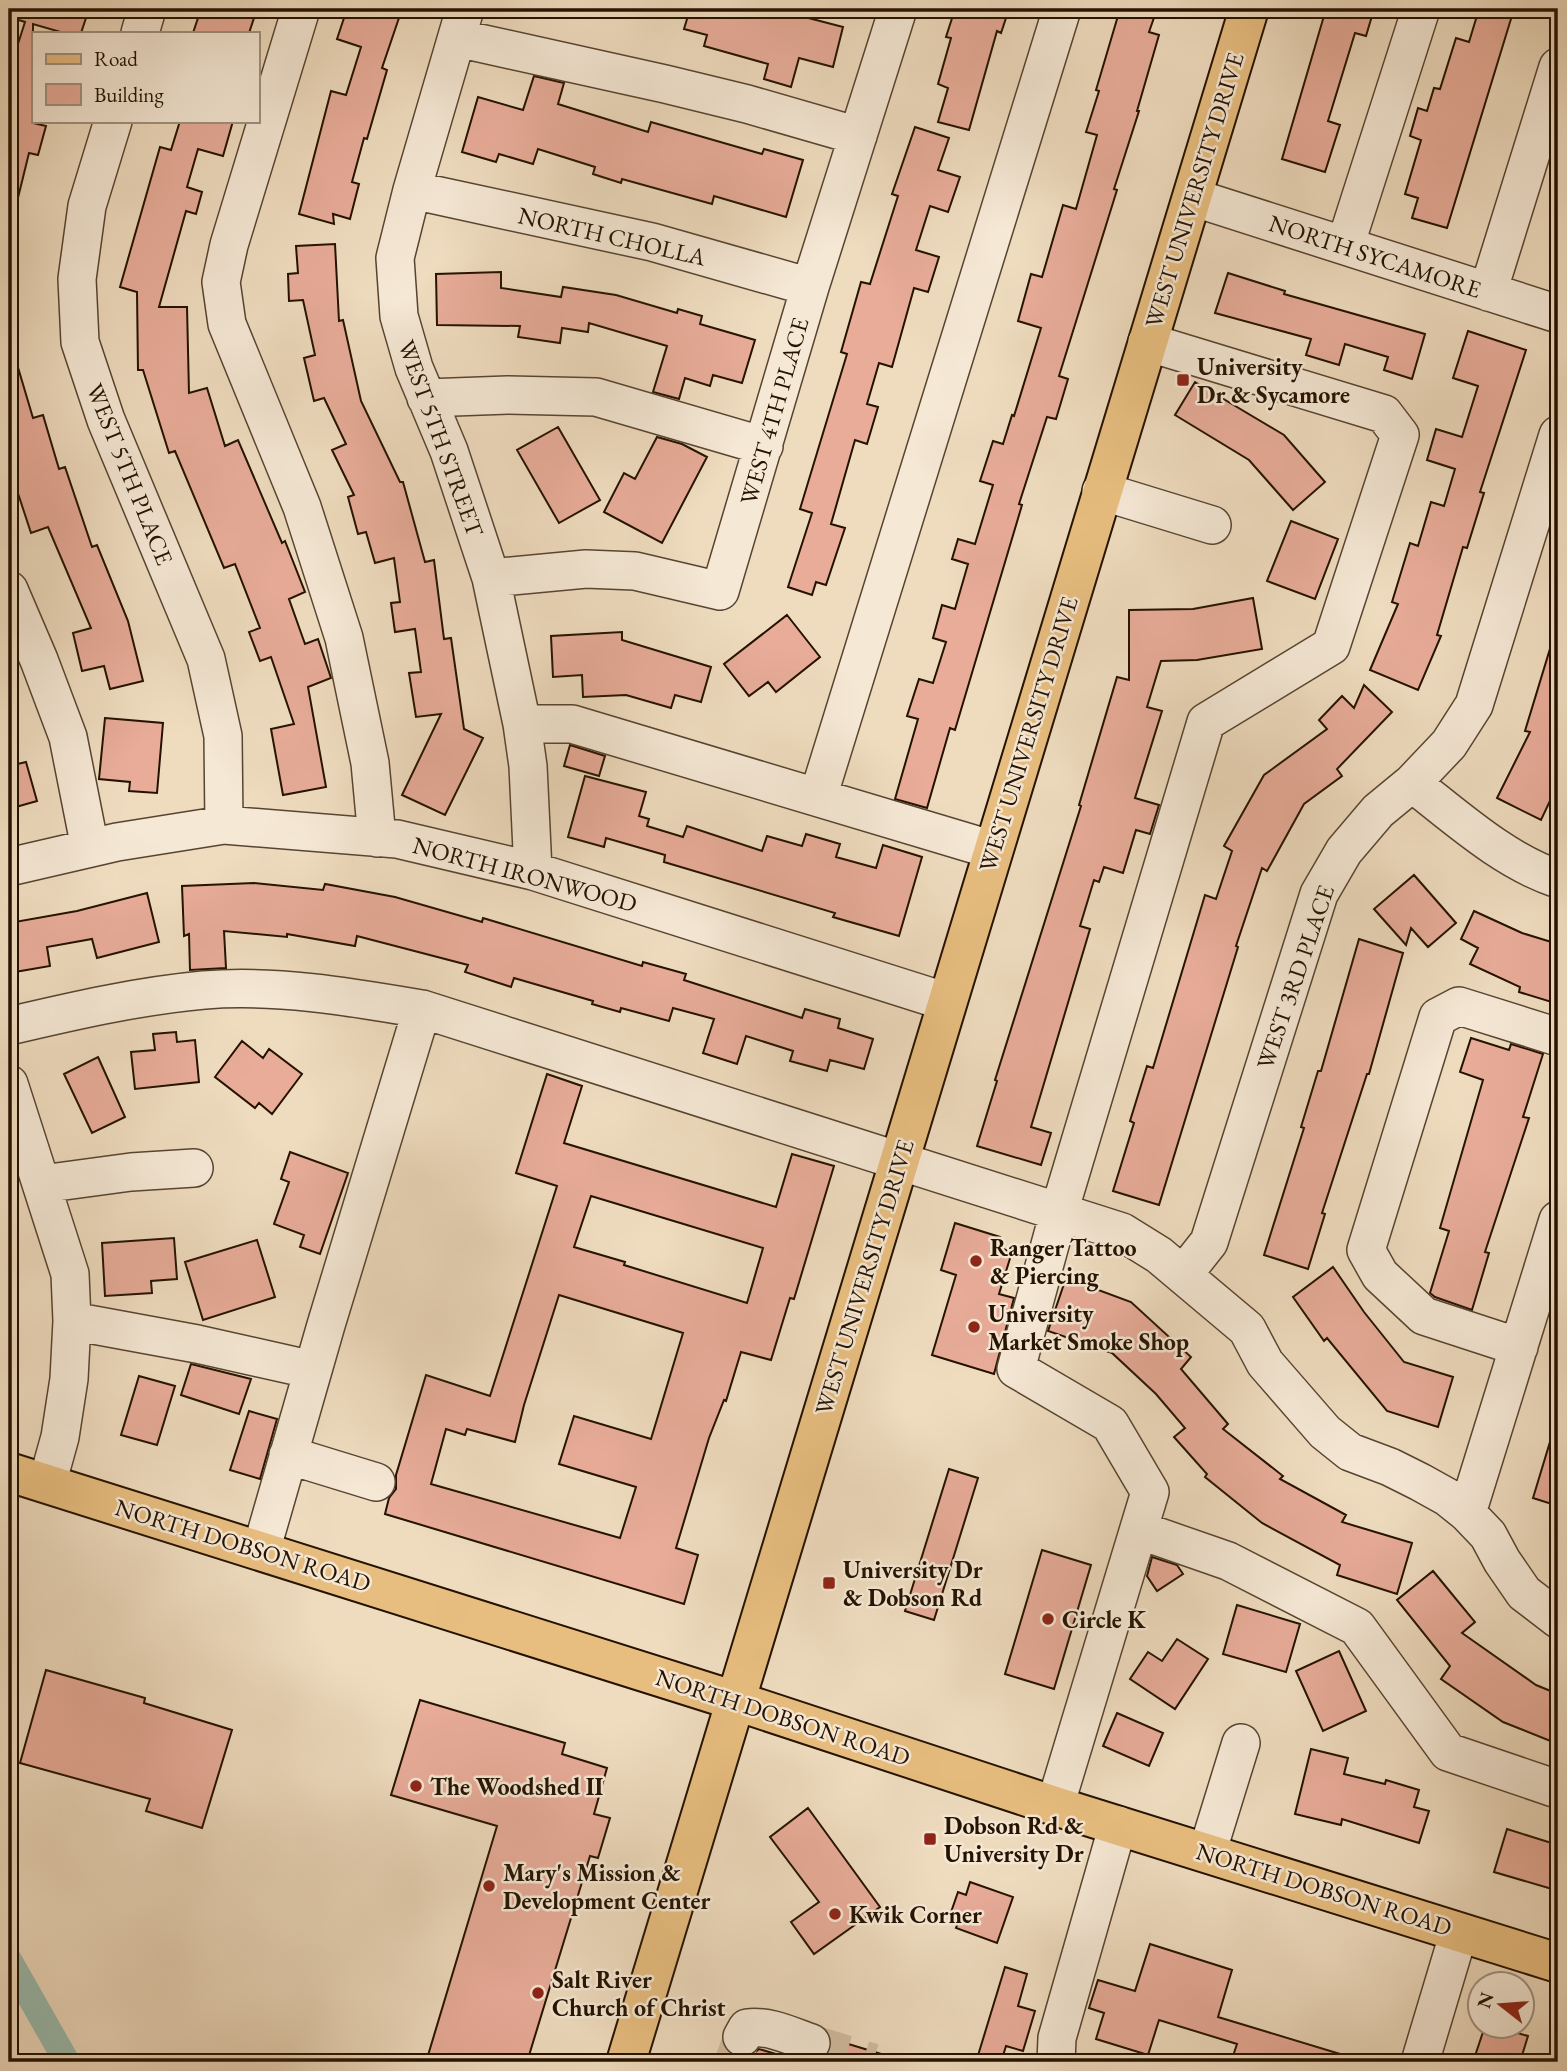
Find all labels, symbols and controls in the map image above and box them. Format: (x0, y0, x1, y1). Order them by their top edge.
legend (32, 32, 259, 122)
text: Road (94, 45, 138, 72)
street label: WEST UNIVERSITY DRIVE (1137, 49, 1251, 331)
text: Building (94, 81, 164, 108)
street label: NORTH CHOLLA (515, 199, 709, 273)
street label: NORTH SYCAMORE (1265, 207, 1485, 305)
street label: WEST 4TH PLACE (732, 314, 816, 508)
street label: WEST 5TH STREET (391, 335, 491, 541)
place label: University Dr & Sycamore (1197, 351, 1350, 411)
marker: University Dr & Sycamore (1175, 372, 1191, 388)
street label: WEST 5TH PLACE (79, 379, 181, 569)
street label: WEST UNIVERSITY DRIVE (971, 593, 1085, 875)
street label: NORTH IRONWOOD (410, 829, 640, 919)
street label: WEST 3RD PLACE (1249, 881, 1341, 1073)
street label: WEST UNIVERSITY DRIVE (807, 1136, 921, 1418)
place label: Ranger Tattoo & Piercing (990, 1232, 1137, 1292)
marker: Ranger Tattoo & Piercing (968, 1253, 984, 1269)
place label: University Market Smoke Shop (988, 1298, 1189, 1357)
marker: University Market Smoke Shop (966, 1319, 982, 1335)
street label: NORTH DOBSON ROAD (111, 1491, 375, 1599)
place label: University Dr & Dobson Rd (843, 1554, 983, 1613)
marker: University Dr & Dobson Rd (821, 1575, 837, 1591)
place label: Circle K (1062, 1604, 1147, 1635)
marker: Circle K (1040, 1611, 1056, 1627)
street label: NORTH DOBSON ROAD (652, 1661, 914, 1773)
place label: The Woodshed II (430, 1771, 604, 1802)
marker: The Woodshed II (408, 1778, 424, 1794)
place label: Dobson Rd & University Dr (944, 1810, 1084, 1870)
marker: Dobson Rd & University Dr (922, 1831, 938, 1847)
street label: NORTH DOBSON ROAD (1192, 1835, 1456, 1943)
place label: Mary's Mission & Development Center (503, 1857, 711, 1916)
marker: Mary's Mission & Development Center (481, 1878, 497, 1894)
place label: Kwik Corner (849, 1899, 982, 1930)
marker: Kwik Corner (827, 1906, 843, 1922)
place label: Salt River Church of Christ (552, 1964, 726, 2023)
north arrow (1466, 1969, 1536, 2039)
marker: Salt River Church of Christ (530, 1985, 546, 2001)
text: N (1471, 1989, 1500, 2011)

